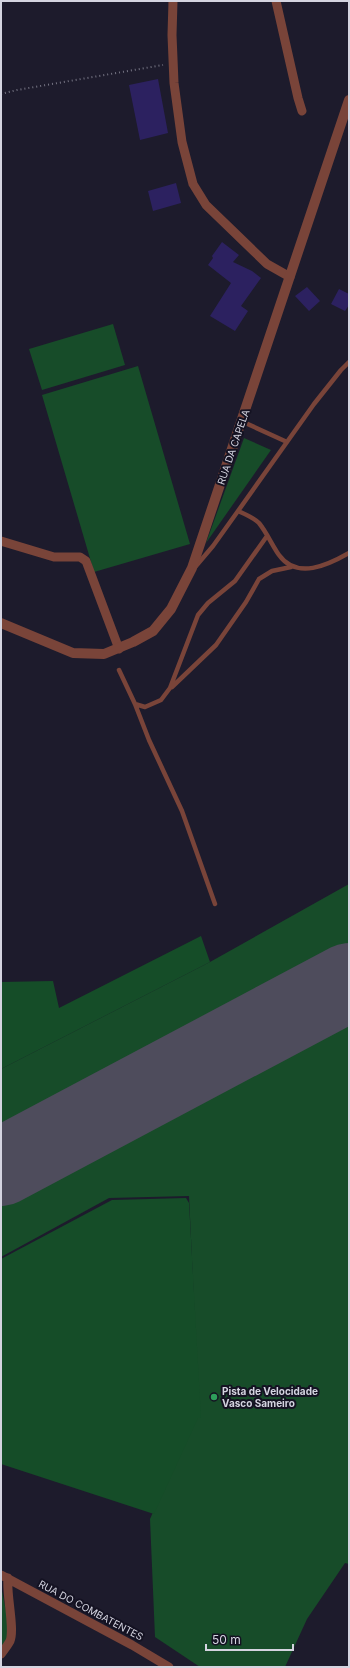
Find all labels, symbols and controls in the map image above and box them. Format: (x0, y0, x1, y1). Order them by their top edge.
street label: RUA DA CAPELA (214, 408, 252, 486)
place label: Pista de Velocidade Vasco Sameiro (222, 1385, 318, 1409)
marker: Pista de Velocidade Vasco Sameiro (209, 1392, 219, 1402)
street label: RUA DO COMBATENTES (37, 1577, 145, 1643)
scale bar (206, 1626, 293, 1652)
text: 50 m (212, 1632, 241, 1647)

